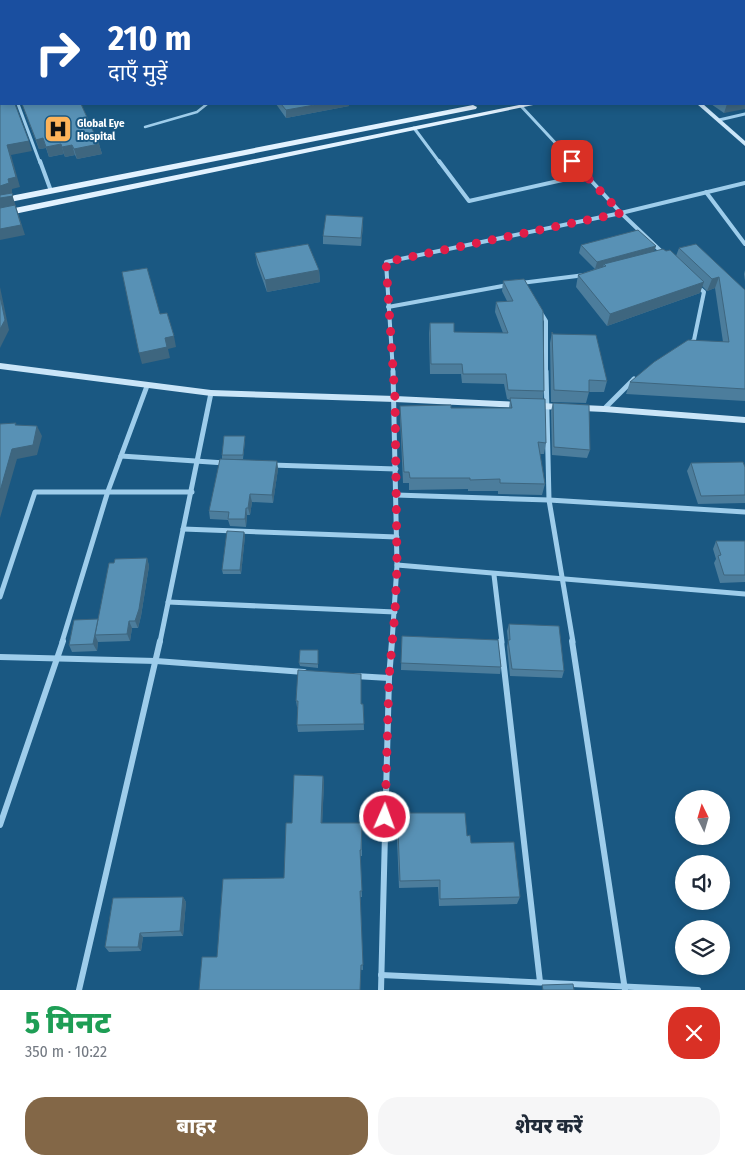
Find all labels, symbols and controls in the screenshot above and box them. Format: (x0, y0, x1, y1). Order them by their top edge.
text: 210 m (108, 17, 192, 59)
icon: right (25, 20, 90, 85)
text: दाएँ मुड़ें (108, 59, 168, 86)
hospital icon: Global Eye Hospital (43, 114, 73, 144)
place label: Global Eye Hospital (77, 117, 125, 143)
pin (551, 140, 593, 182)
icon: arrive (558, 147, 586, 175)
position arrow (358, 790, 410, 842)
north arrow (675, 790, 730, 845)
map controls (675, 790, 730, 975)
button: sound (675, 855, 730, 910)
button: layers (675, 920, 730, 975)
text: 5 मिनट (25, 1005, 111, 1041)
button: close (668, 1007, 720, 1059)
text: 350 m · 10:22 (25, 1042, 107, 1061)
button: बाहर (25, 1097, 368, 1155)
button: शेयर करें (378, 1097, 720, 1155)

